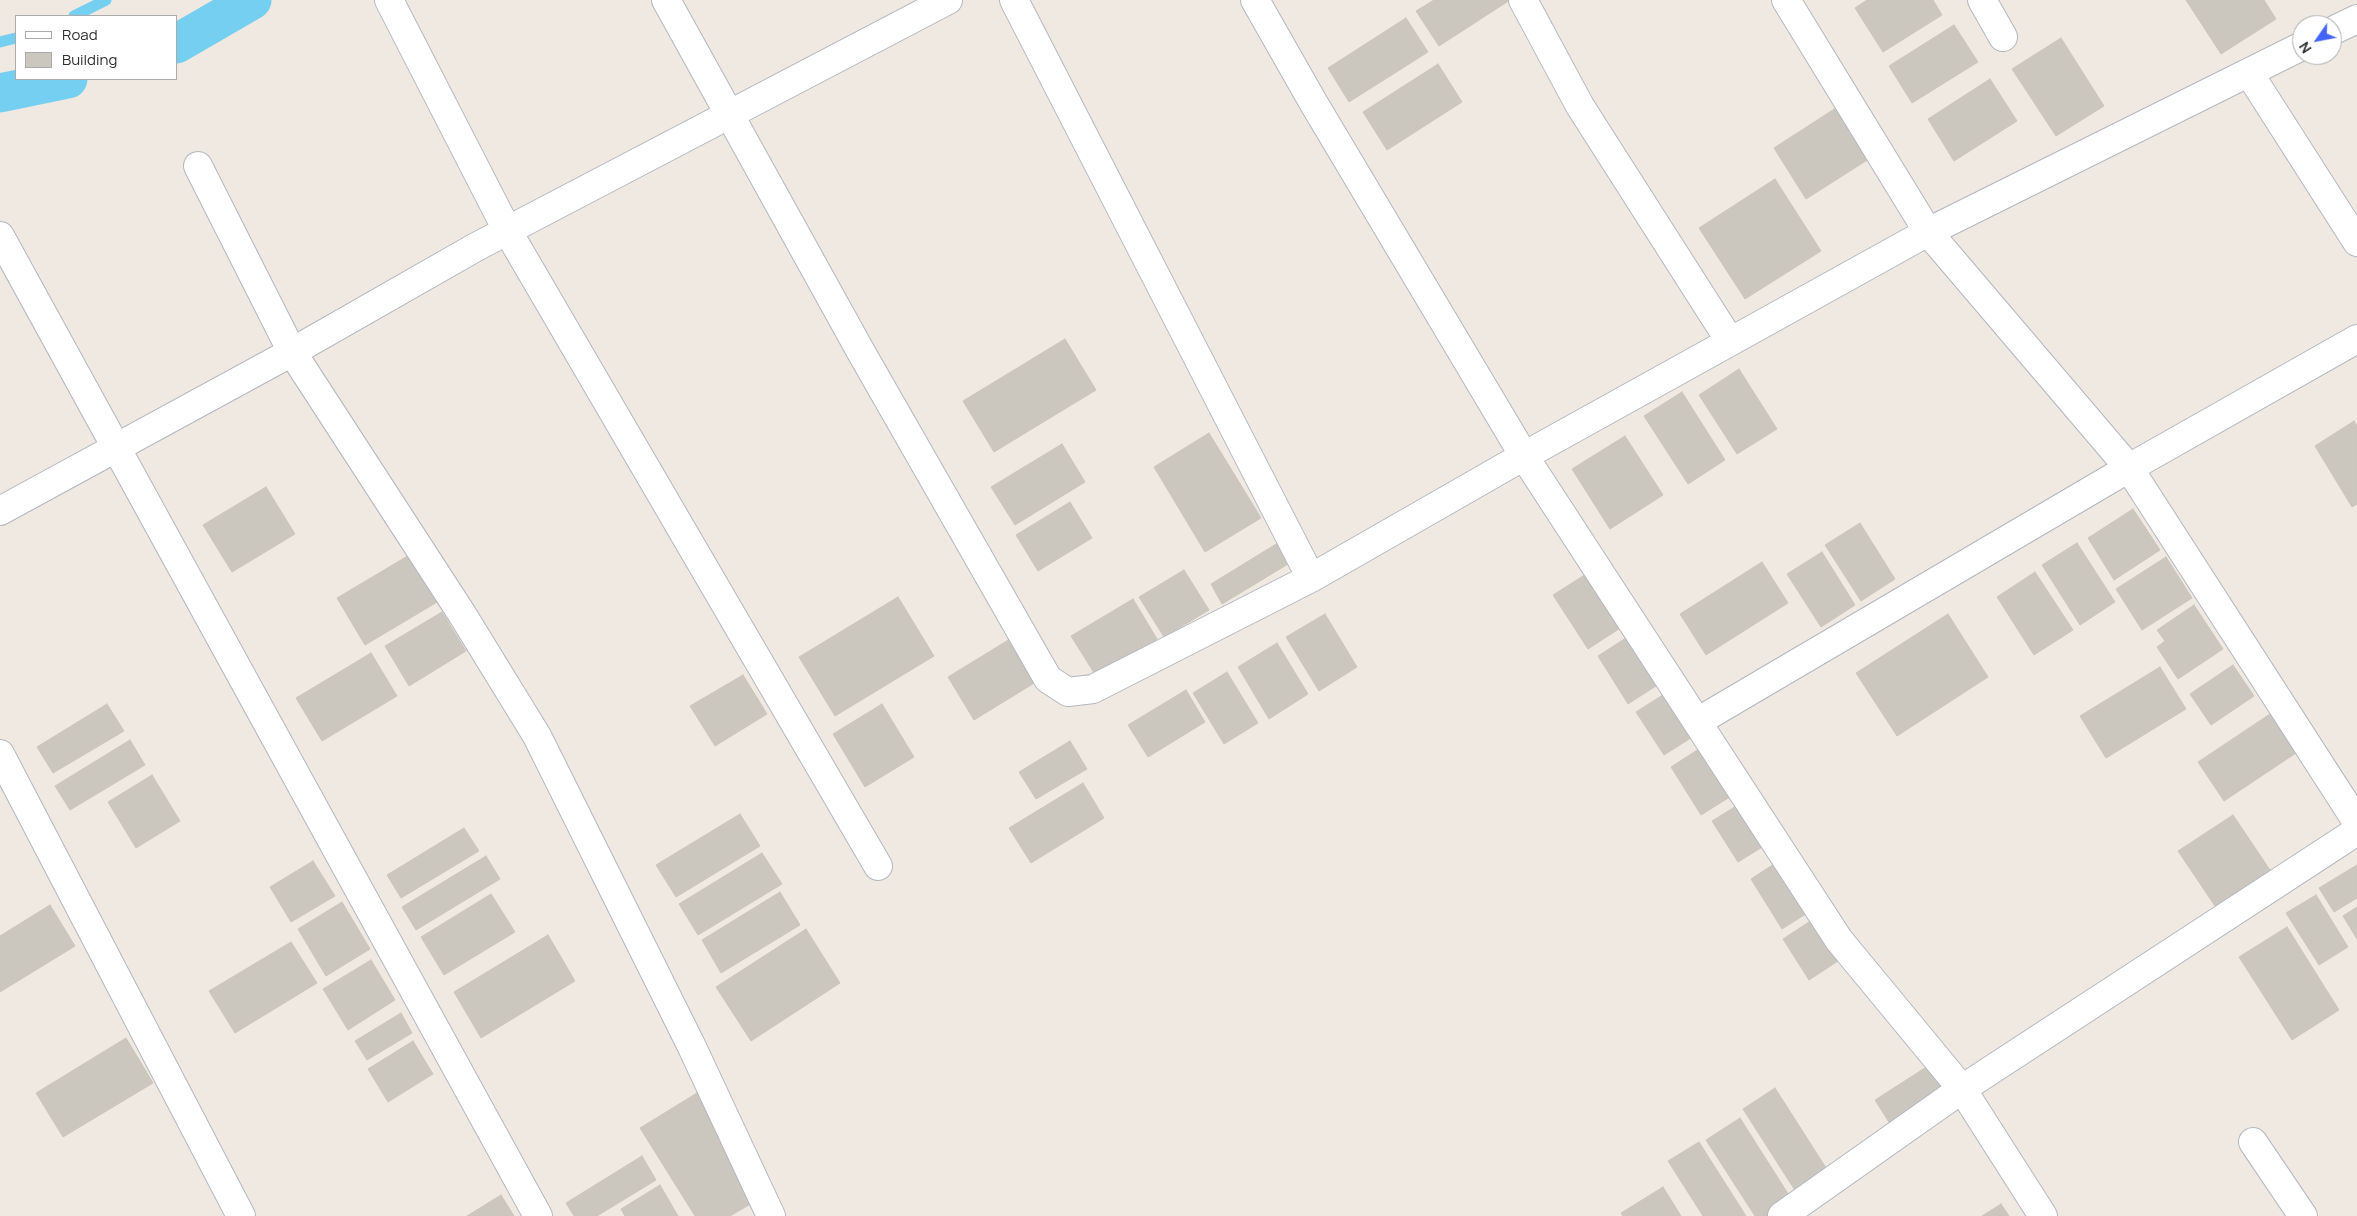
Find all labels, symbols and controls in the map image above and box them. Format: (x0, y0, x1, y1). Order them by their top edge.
legend (15, 15, 178, 80)
north arrow (2292, 15, 2342, 65)
text: Road (62, 24, 98, 45)
text: N (2294, 39, 2316, 57)
text: Building (62, 49, 117, 70)

